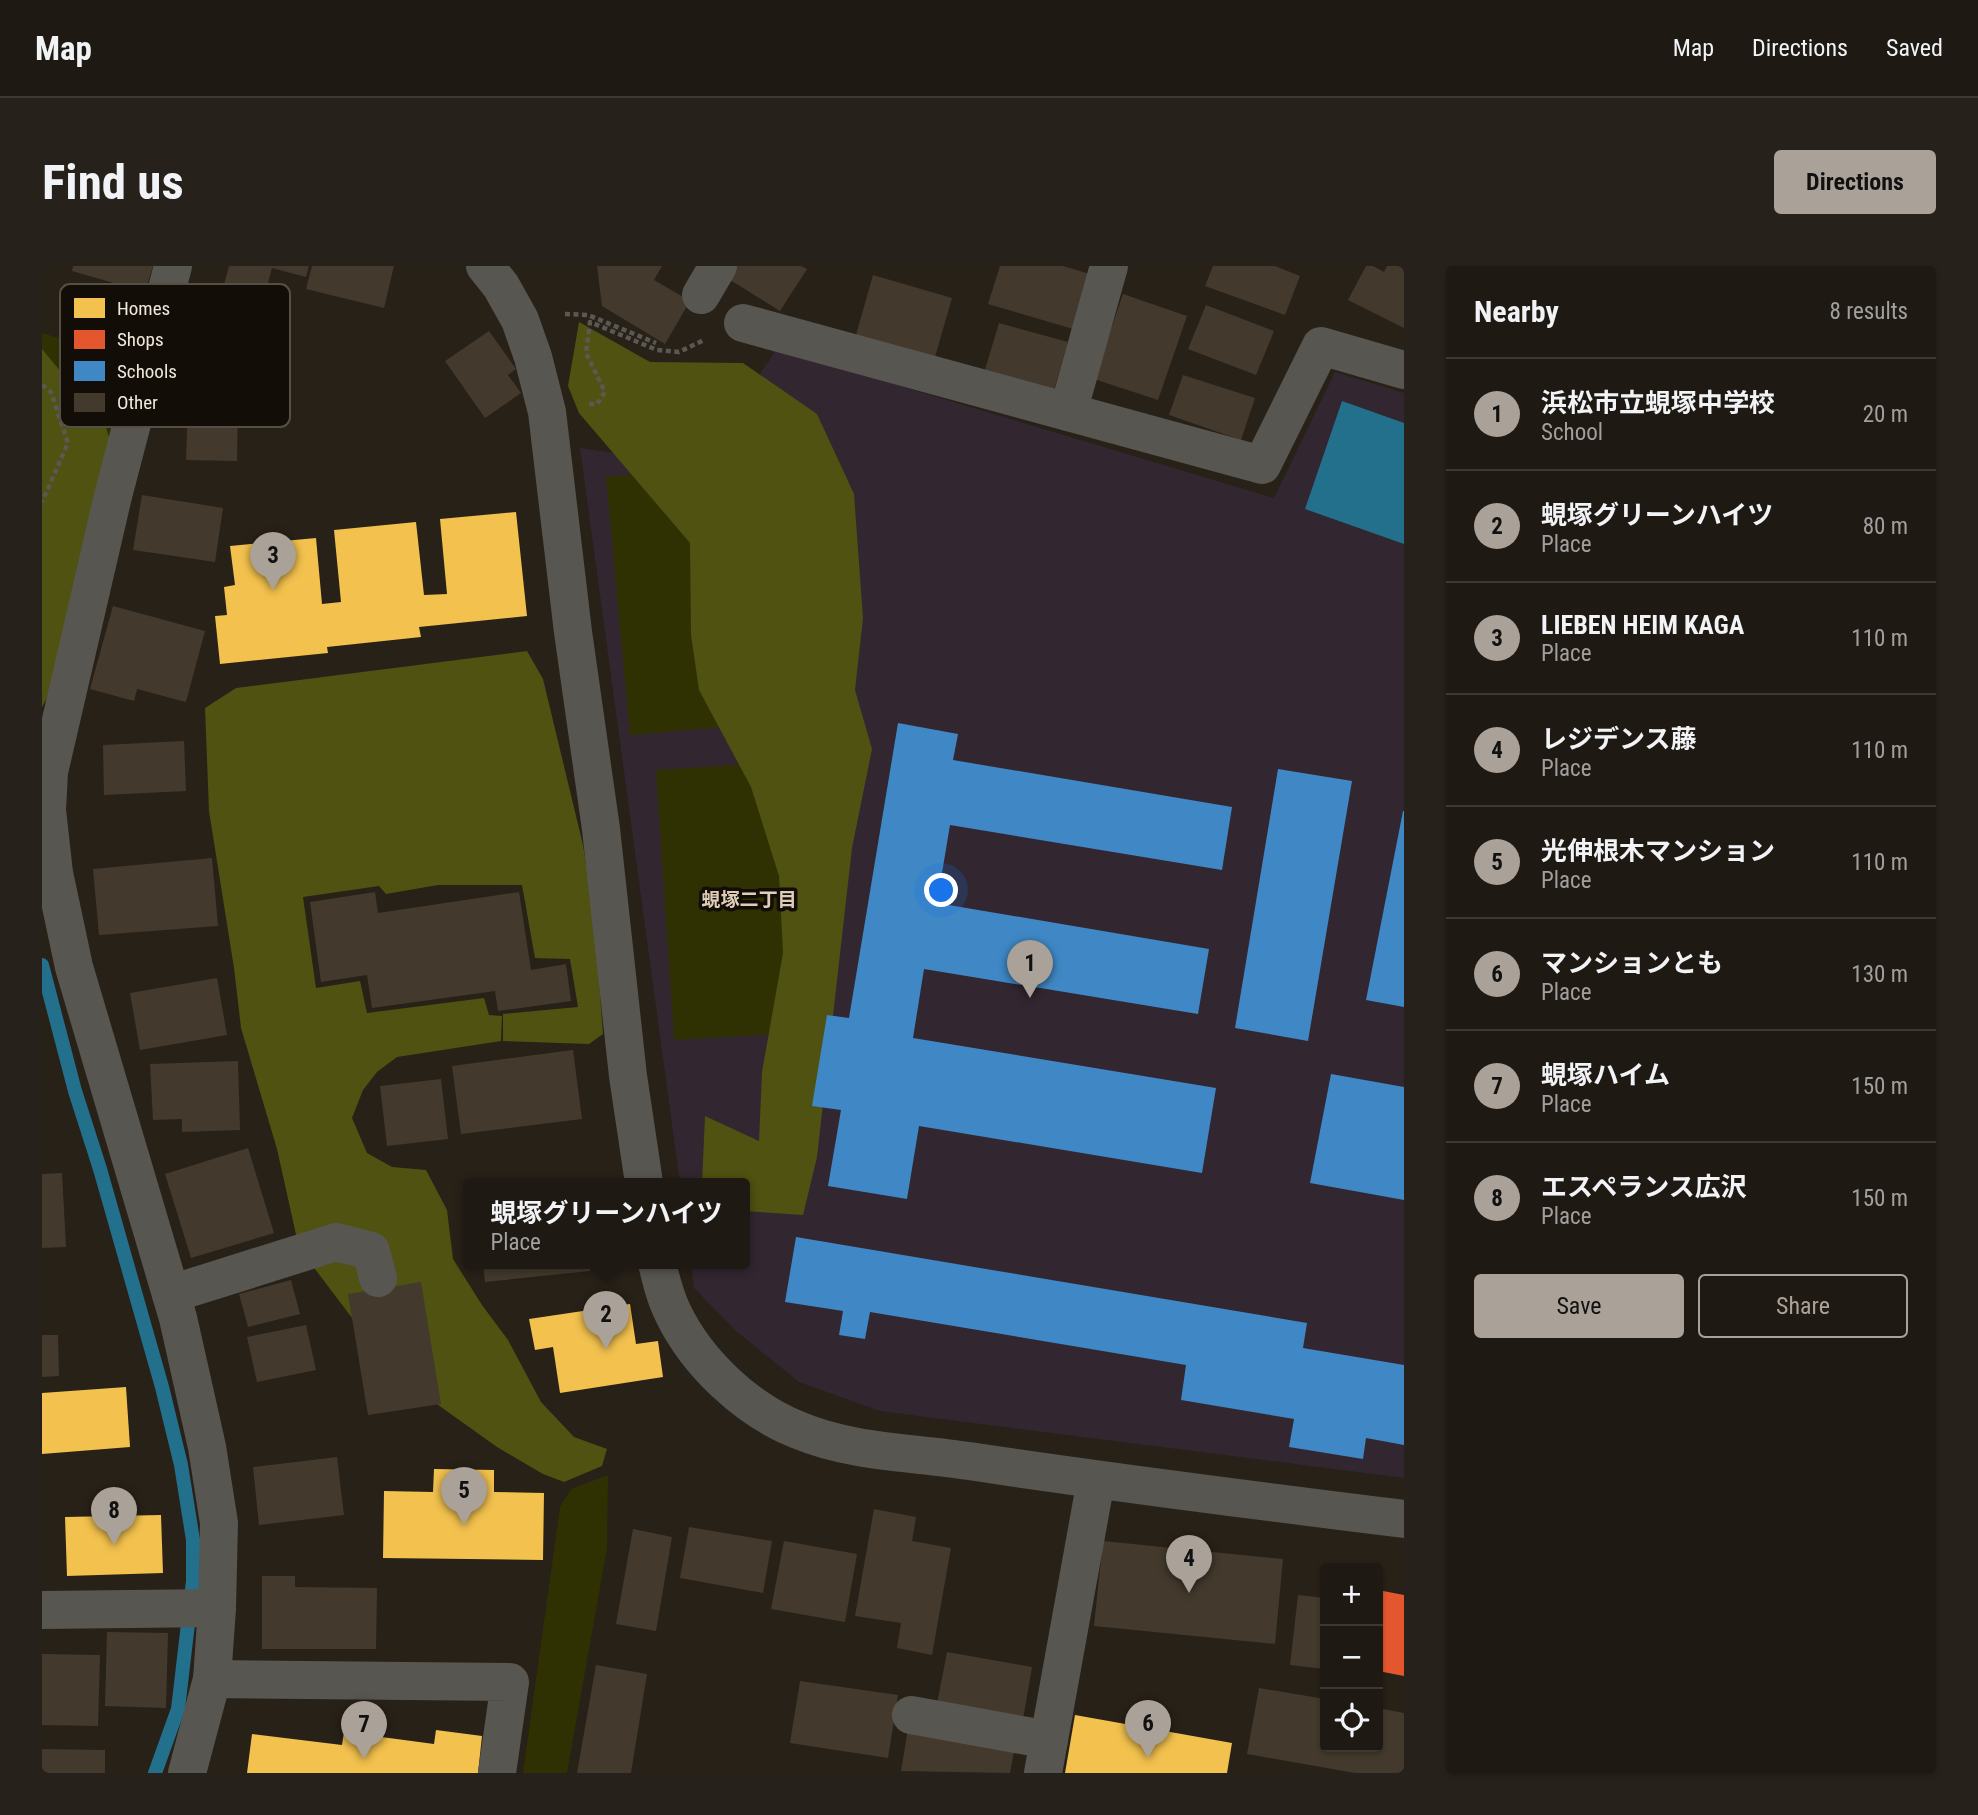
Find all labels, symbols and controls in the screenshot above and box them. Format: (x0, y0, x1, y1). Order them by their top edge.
text: Map (35, 29, 92, 68)
text: Map (1673, 34, 1714, 62)
text: Directions (1752, 34, 1848, 62)
text: Saved (1886, 34, 1943, 62)
button: Directions (1774, 150, 1936, 214)
text: Find us (42, 154, 184, 211)
legend (60, 284, 290, 427)
text: Nearby (1474, 294, 1559, 329)
text: Homes (117, 297, 170, 320)
text: 8 results (1830, 298, 1908, 325)
text: Shops (117, 328, 164, 351)
text: Schools (117, 360, 177, 383)
text: 浜松市立蜆塚中学校 (1541, 388, 1775, 418)
text: Other (117, 391, 158, 414)
text: 1 (1491, 401, 1503, 428)
text: 20 m (1863, 401, 1908, 428)
text: School (1541, 419, 1603, 446)
text: 蜆塚グリーンハイツ (1541, 500, 1773, 530)
text: 2 (1491, 513, 1503, 540)
text: 80 m (1863, 513, 1908, 540)
text: Place (1541, 531, 1591, 558)
pin: 3 (250, 532, 296, 590)
text: LIEBEN HEIM KAGA (1541, 610, 1744, 640)
text: 3 (1491, 625, 1503, 652)
text: 110 m (1851, 625, 1908, 652)
text: Place (1541, 640, 1591, 667)
text: レジデンス藤 (1541, 724, 1696, 754)
text: 4 (1491, 737, 1503, 764)
text: 110 m (1851, 737, 1908, 764)
text: Place (1541, 755, 1591, 782)
text: 光伸根木マンション (1541, 836, 1775, 866)
text: 5 (1491, 849, 1503, 876)
text: 110 m (1851, 849, 1908, 876)
text: Place (1541, 867, 1591, 894)
your location (924, 873, 958, 907)
district label: 蜆塚二丁目 (701, 888, 797, 911)
pin: 1 (1007, 940, 1053, 998)
text: マンションとも (1541, 948, 1723, 978)
text: 6 (1491, 961, 1503, 988)
text: 130 m (1851, 961, 1908, 988)
text: Place (1541, 979, 1591, 1006)
text: 蜆塚ハイム (1541, 1060, 1670, 1090)
text: 7 (1491, 1073, 1503, 1100)
text: 150 m (1851, 1073, 1908, 1100)
text: Place (1541, 1091, 1591, 1118)
text: エスペランス広沢 (1541, 1172, 1747, 1202)
popup (463, 1178, 750, 1269)
text: 8 (1491, 1185, 1503, 1212)
text: 150 m (1851, 1185, 1908, 1212)
text: 蜆塚グリーンハイツ (490, 1198, 723, 1228)
text: Place (1541, 1203, 1591, 1230)
text: Place (490, 1229, 541, 1256)
button: Save (1474, 1274, 1684, 1338)
button: Share (1698, 1274, 1908, 1338)
pin: 2 (583, 1291, 629, 1349)
pin: 5 (441, 1467, 487, 1525)
pin: 8 (91, 1487, 137, 1545)
pin: 4 (1166, 1535, 1212, 1593)
map controls (1320, 1563, 1383, 1752)
button: + (1320, 1563, 1383, 1626)
button: − (1320, 1626, 1383, 1689)
button: locate (1320, 1689, 1383, 1752)
pin: 6 (1125, 1700, 1171, 1758)
pin: 7 (341, 1701, 387, 1759)

